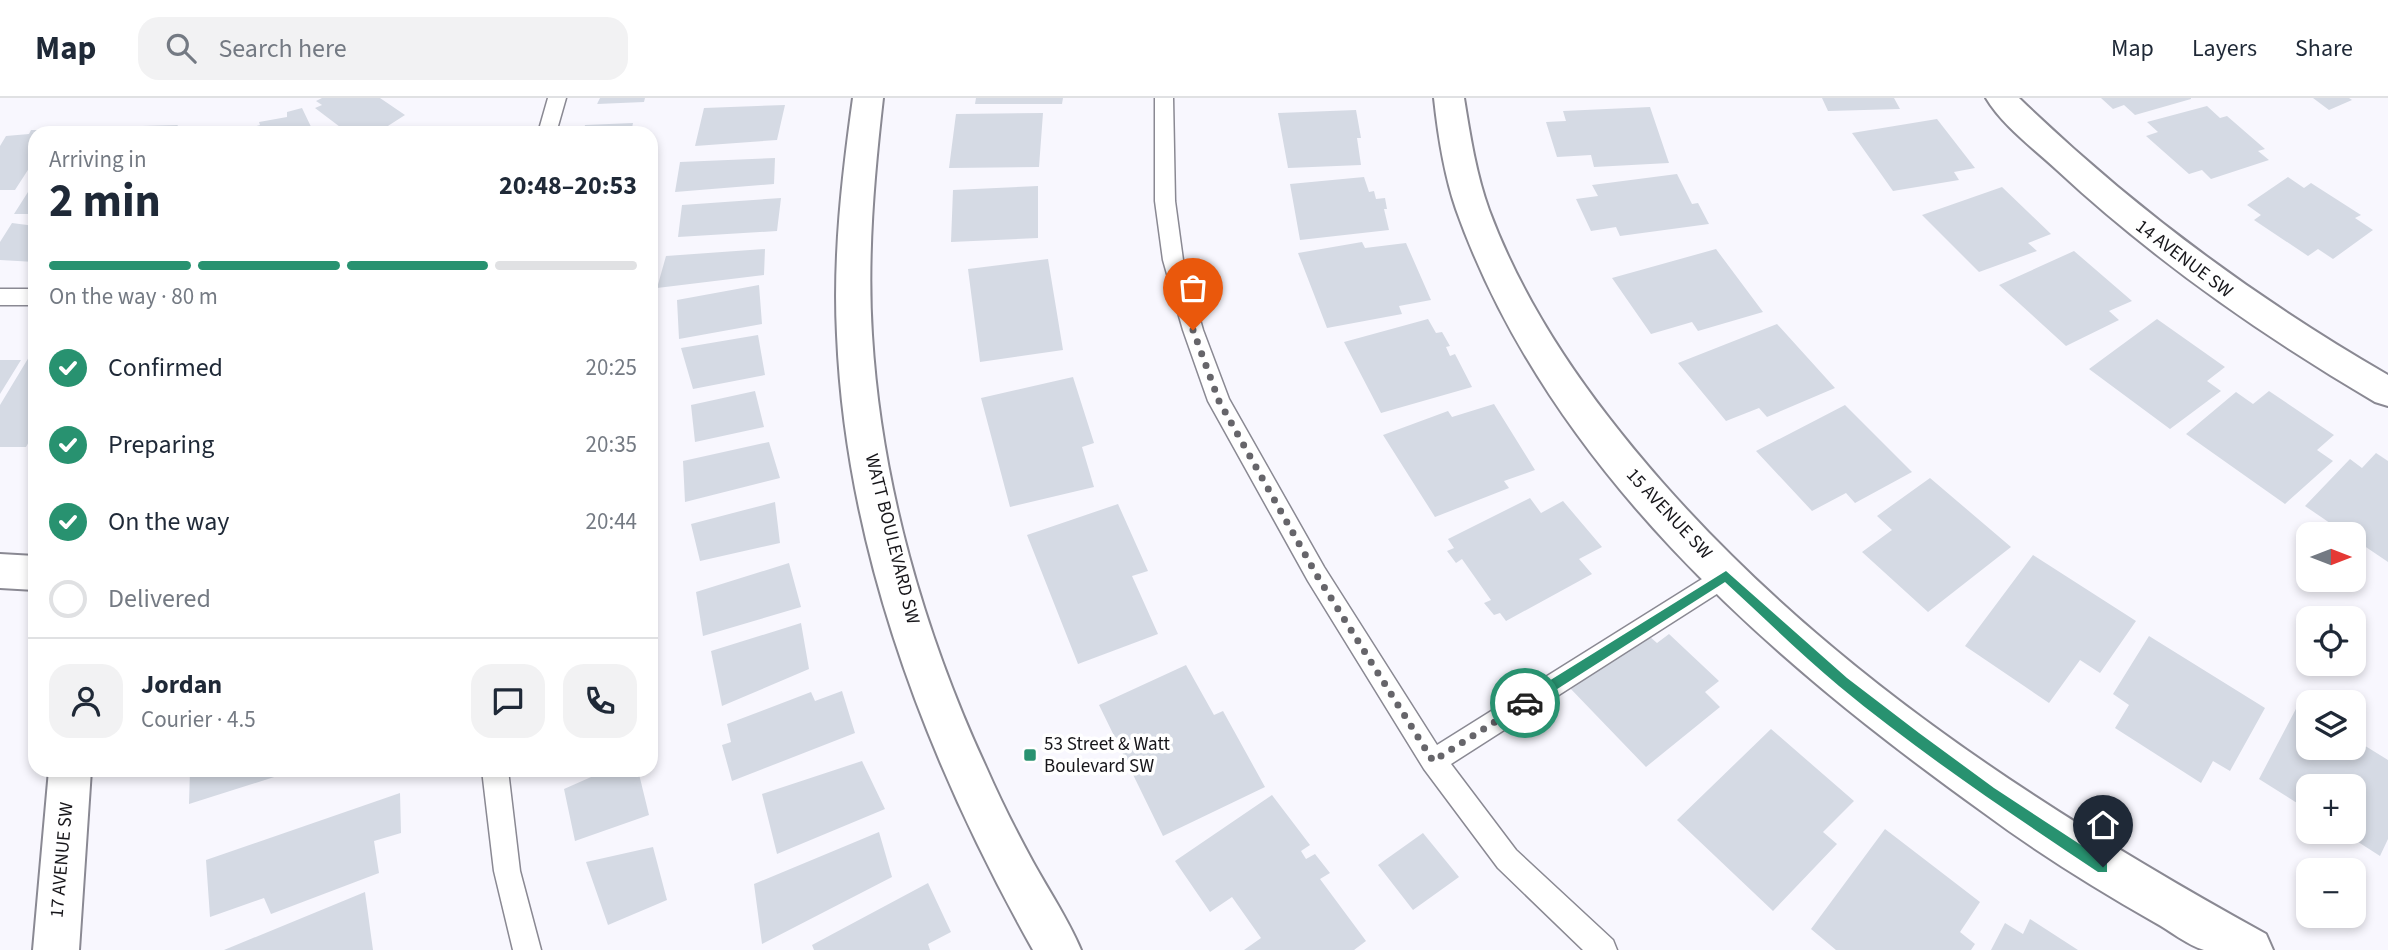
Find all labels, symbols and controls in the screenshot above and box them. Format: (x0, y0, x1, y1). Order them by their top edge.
search box (138, 17, 628, 80)
text: Map (35, 25, 96, 72)
icon: search (162, 29, 200, 67)
text: Search here (218, 30, 347, 67)
text: Map (2111, 31, 2154, 66)
text: Layers (2192, 31, 2257, 66)
text: Share (2295, 31, 2353, 66)
text: Arriving in (49, 143, 147, 176)
text: 20:48–20:53 (499, 167, 637, 204)
text: 2 min (49, 169, 161, 234)
street label: 14 AVENUE SW (2130, 213, 2238, 305)
pin (1163, 258, 1223, 330)
icon: bag (1174, 269, 1212, 307)
text: On the way · 80 m (49, 280, 218, 313)
icon: check (49, 349, 87, 387)
text: Confirmed (108, 349, 223, 386)
text: 20:25 (586, 351, 637, 384)
icon: check (49, 426, 87, 464)
text: Preparing (108, 426, 214, 463)
text: 20:35 (586, 428, 637, 461)
street label: WATT BOULEVARD SW (858, 451, 926, 627)
street label: 15 AVENUE SW (1620, 462, 1718, 566)
icon: check (49, 503, 87, 541)
text: On the way (108, 503, 229, 540)
text: 20:44 (586, 505, 637, 538)
north arrow (2296, 522, 2366, 592)
map controls (2296, 522, 2366, 928)
text: Delivered (108, 580, 211, 617)
button: locate (2296, 606, 2366, 676)
button: person (49, 664, 123, 738)
button: chat (471, 664, 545, 738)
button: phone (563, 664, 637, 738)
text: Jordan (141, 666, 222, 703)
courier (1490, 668, 1560, 738)
icon: car (1506, 684, 1544, 722)
button: layers (2296, 690, 2366, 760)
text: Courier · 4.5 (141, 703, 256, 736)
place label: 53 Street & Watt Boulevard SW (1044, 731, 1170, 780)
marker: 53 Street & Watt Boulevard SW (1022, 747, 1038, 763)
button: + (2296, 774, 2366, 844)
pin (2073, 795, 2133, 867)
street label: 17 AVENUE SW (43, 801, 81, 919)
icon: home (2084, 806, 2122, 844)
button: − (2296, 858, 2366, 928)

